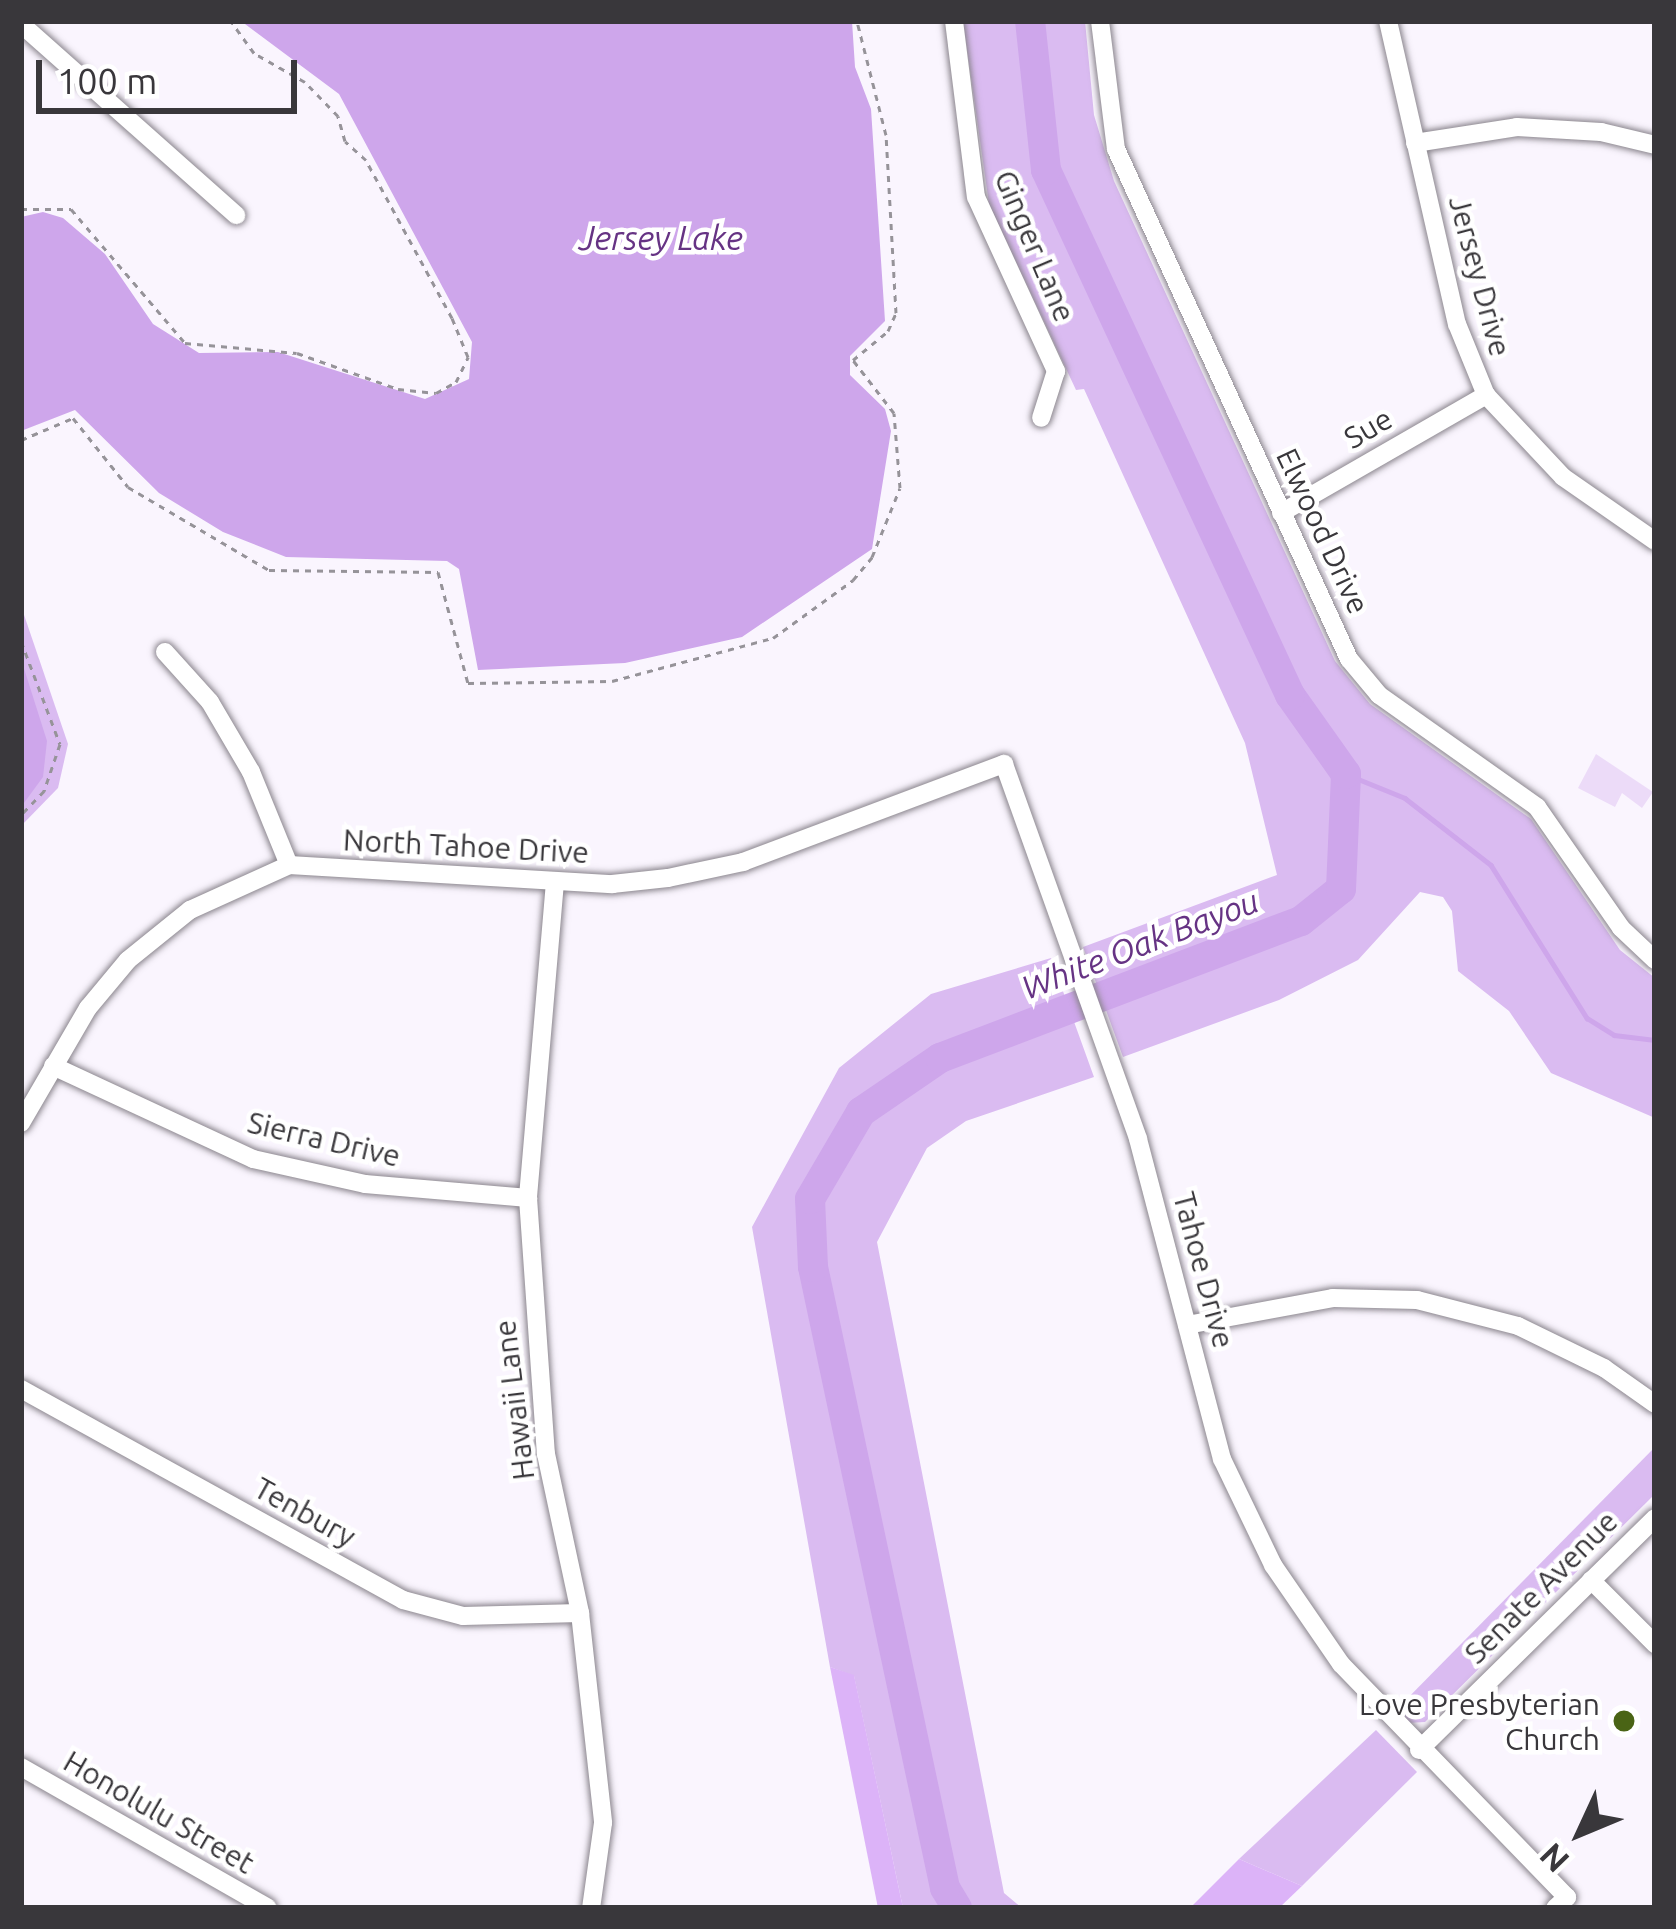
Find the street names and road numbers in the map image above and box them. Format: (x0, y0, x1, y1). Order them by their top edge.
street label: Ginger Lane (987, 165, 1083, 327)
street label: Jersey Drive (1441, 192, 1519, 360)
street label: Sue (1338, 400, 1398, 456)
street label: Elwood Drive (1269, 443, 1377, 619)
street label: North Tahoe Drive (342, 822, 590, 870)
street label: Sierra Drive (244, 1104, 404, 1174)
street label: Tahoe Drive (1166, 1188, 1242, 1352)
street label: Hawaii Lane (486, 1318, 542, 1482)
street label: Tenbury (248, 1470, 362, 1554)
street label: Senate Avenue (1457, 1503, 1625, 1671)
street label: Honolulu Street (57, 1743, 261, 1881)

